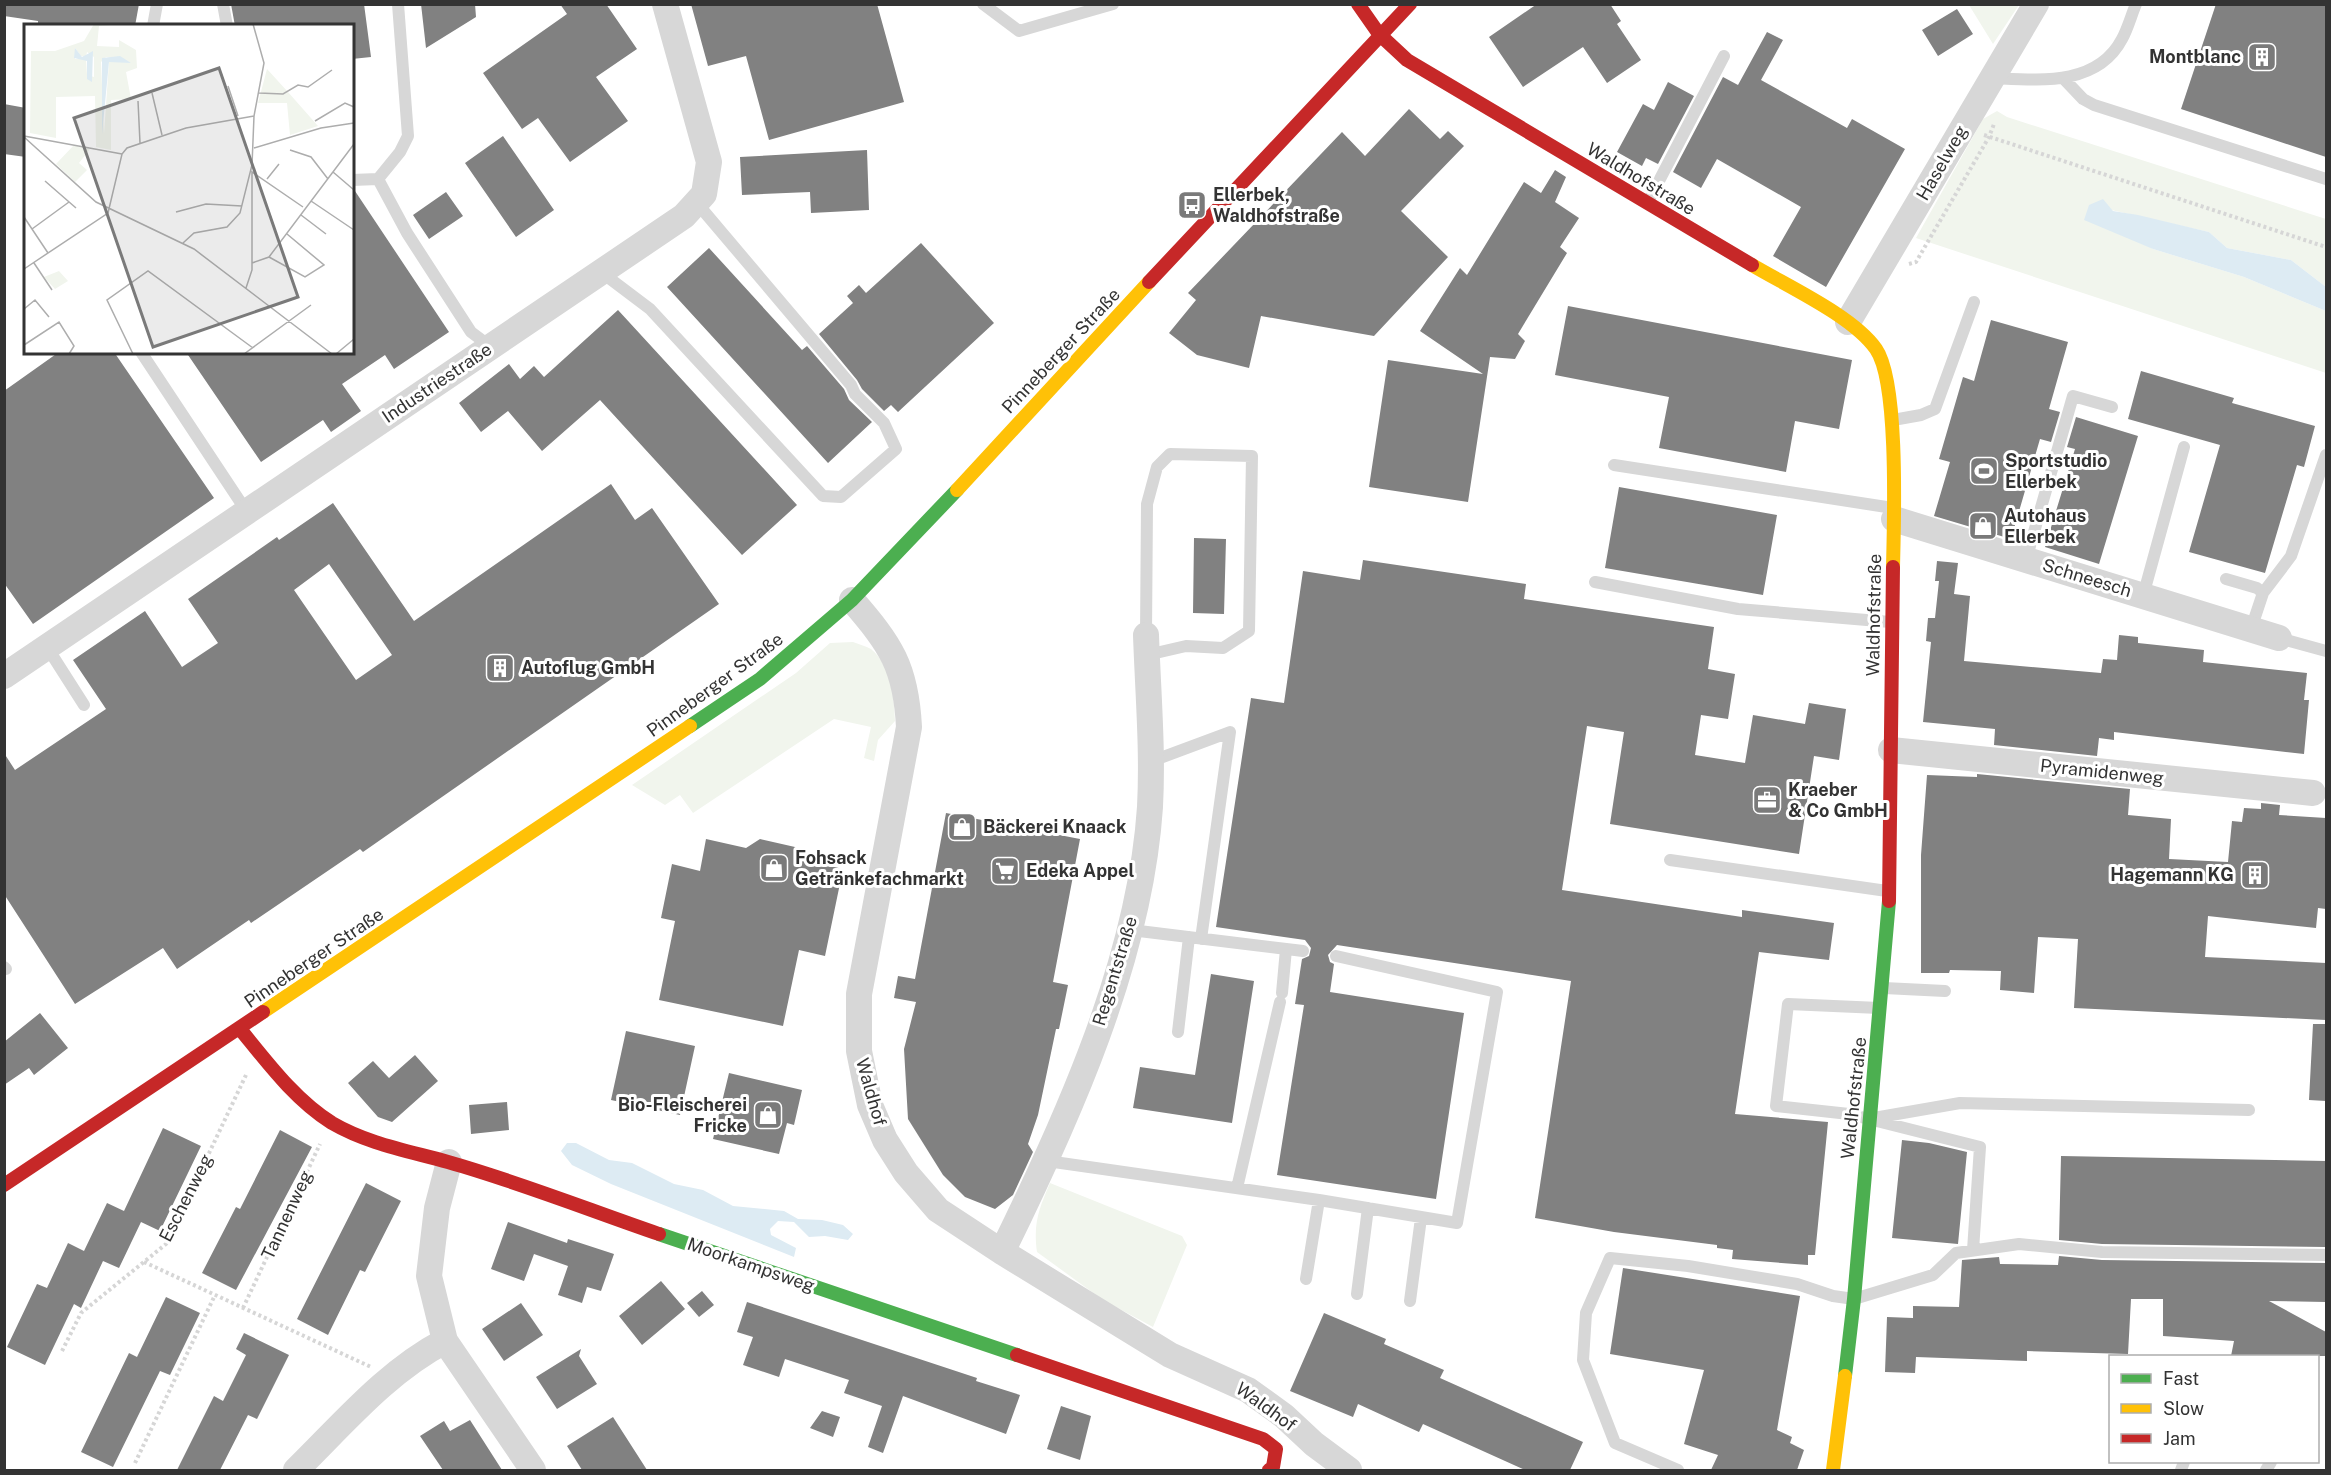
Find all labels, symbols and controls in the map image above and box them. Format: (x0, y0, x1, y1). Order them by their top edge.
inset map (24, 24, 354, 354)
building icon: Montblanc (2246, 41, 2278, 73)
place label: Montblanc (2149, 46, 2241, 67)
street label: Haselweg (1912, 121, 1971, 204)
street label: Waldhofstraße (1583, 138, 1699, 219)
place label: Ellerbek, Waldhofstraße (1213, 184, 1340, 226)
bus stop icon: Ellerbek, Waldhofstraße (1176, 189, 1208, 221)
street label: Pinneberger Straße (997, 284, 1124, 418)
street label: Industriestraße (378, 338, 495, 427)
place label: Sportstudio Ellerbek (2005, 450, 2107, 492)
sports icon: Sportstudio Ellerbek (1968, 455, 2000, 487)
place label: Autohaus Ellerbek (2004, 505, 2086, 547)
shop icon: Autohaus Ellerbek (1967, 510, 1999, 542)
street label: Waldhofstraße (1862, 553, 1885, 677)
street label: Schneesch (2040, 554, 2134, 601)
street label: Pinneberger Straße (642, 628, 787, 741)
building icon: Autoflug GmbH (484, 652, 516, 684)
place label: Autoflug GmbH (521, 657, 655, 678)
street label: Pyramidenweg (2039, 755, 2165, 788)
place label: Kraeber & Co GmbH (1788, 779, 1888, 821)
office icon: Kraeber & Co GmbH (1751, 784, 1783, 816)
shop icon: Bäckerei Knaack (946, 811, 978, 843)
place label: Bäckerei Knaack (983, 816, 1127, 837)
place label: Fohsack Getränkefachmarkt (795, 847, 964, 889)
shop icon: Fohsack Getränkefachmarkt (758, 852, 790, 884)
supermarket icon: Edeka Appel (989, 855, 1021, 887)
building icon: Hagemann KG (2239, 859, 2271, 891)
place label: Edeka Appel (1026, 860, 1134, 881)
place label: Hagemann KG (2110, 864, 2234, 885)
street label: Pinneberger Straße (240, 903, 387, 1012)
street label: Regentstraße (1088, 914, 1141, 1028)
street label: Waldhofstraße (1837, 1036, 1870, 1160)
street label: Waldhof (852, 1056, 891, 1128)
place label: Bio-Fleischerei Fricke (618, 1094, 747, 1136)
shop icon: Bio-Fleischerei Fricke (752, 1099, 784, 1131)
street label: Eschenweg (154, 1150, 217, 1245)
street label: Tannenweg (257, 1167, 316, 1263)
street label: Moorkampsweg (685, 1233, 818, 1296)
legend (2109, 1355, 2319, 1463)
text: Fast (2163, 1368, 2199, 1389)
street label: Waldhof (1232, 1378, 1301, 1436)
text: Slow (2163, 1398, 2204, 1419)
text: Jam (2163, 1428, 2196, 1449)

